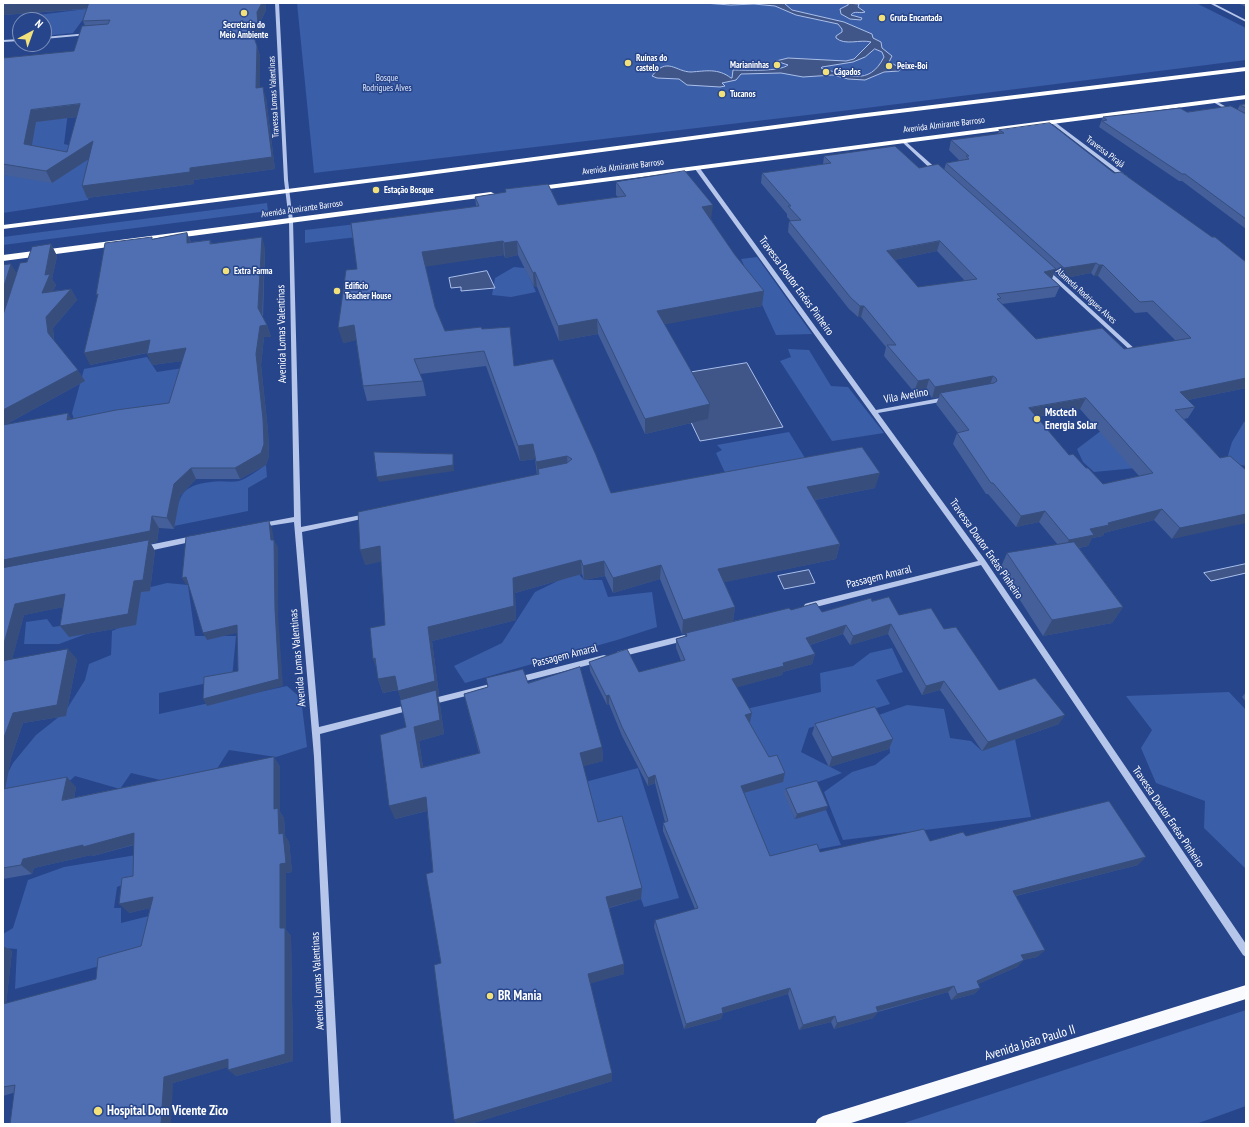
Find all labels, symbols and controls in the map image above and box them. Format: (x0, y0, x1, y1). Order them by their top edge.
marker: Secretaria do Meio Ambiente (239, 8, 249, 18)
north arrow (12, 12, 52, 52)
marker: Gruta Encantada (877, 13, 887, 23)
place label: Gruta Encantada (890, 13, 942, 23)
text: N (32, 16, 46, 31)
place label: Secretaria do Meio Ambiente (220, 20, 268, 41)
place label: Ruínas do castelo (636, 53, 667, 74)
street label: Travessa Lomas Valentinas (266, 56, 282, 138)
marker: Ruínas do castelo (623, 58, 633, 68)
place label: Marianinhas (730, 60, 769, 70)
marker: Marianinhas (772, 60, 782, 70)
marker: Peixe-Boi (884, 61, 894, 71)
place label: Peixe-Boi (897, 61, 928, 71)
marker: Cágados (821, 67, 831, 77)
place label: Cágados (834, 67, 861, 77)
park label: Bosque Rodrigues Alves (362, 73, 412, 94)
marker: Tucanos (717, 89, 727, 99)
place label: Tucanos (730, 89, 756, 99)
street label: Avenida Almirante Barroso (903, 115, 985, 135)
street label: Travessa Pirajá (1083, 134, 1127, 170)
street label: Avenida Almirante Barroso (582, 157, 664, 177)
marker: Estação Bosque (371, 185, 381, 195)
place label: Estação Bosque (384, 185, 433, 195)
street label: Avenida Almirante Barroso (261, 198, 343, 220)
street label: Travessa Doutor Enéas Pinheiro (756, 234, 836, 338)
marker: Extra Farma (221, 266, 231, 276)
place label: Extra Farma (234, 266, 272, 276)
street label: Alameda Rodrigues Alves (1053, 266, 1119, 326)
place label: Edificio Teacher House (345, 281, 391, 302)
street label: Avenida Lomas Valentinas (275, 285, 289, 383)
marker: Edificio Teacher House (332, 286, 342, 296)
street label: Vila Avelino (883, 386, 929, 406)
place label: Msctech Energia Solar (1045, 406, 1097, 432)
marker: Msctech Energia Solar (1032, 414, 1042, 424)
street label: Travessa Doutor Enéas Pinheiro (946, 496, 1026, 602)
street label: Passagem Amaral (845, 563, 913, 591)
street label: Avenida Lomas Valentinas (287, 609, 309, 707)
street label: Passagem Amaral (531, 642, 599, 670)
street label: Travessa Doutor Enéas Pinheiro (1129, 764, 1207, 870)
street label: Avenida Lomas Valentinas (309, 932, 327, 1030)
place label: BR Mania (498, 988, 542, 1004)
marker: BR Mania (485, 991, 495, 1001)
street label: Avenida João Paulo II (983, 1022, 1077, 1064)
place label: Hospital Dom Vicente Zico (107, 1103, 228, 1119)
marker: Hospital Dom Vicente Zico (92, 1105, 104, 1117)

